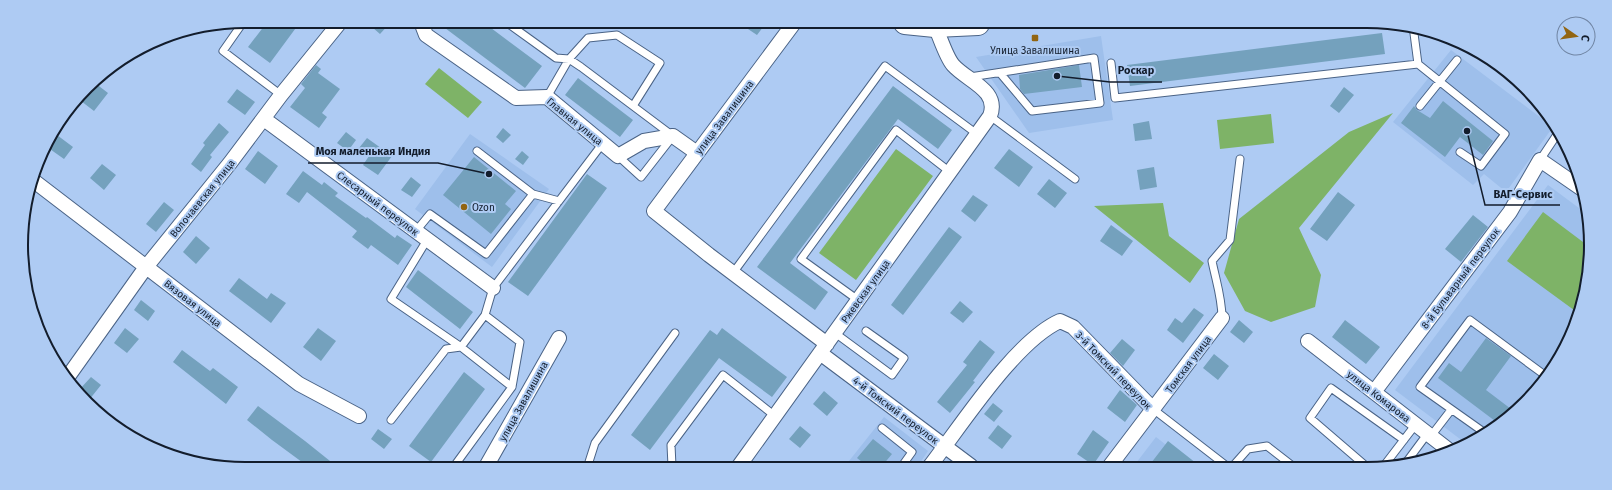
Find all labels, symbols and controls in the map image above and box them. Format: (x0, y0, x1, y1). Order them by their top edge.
north arrow (1556, 16, 1596, 56)
marker: Улица Завалишина (1030, 33, 1040, 43)
text: С (1578, 34, 1592, 43)
place label: Улица Завалишина (990, 45, 1080, 57)
callout: Роскар (1110, 59, 1162, 82)
text: Роскар (1118, 64, 1155, 77)
street label: улица Завалишина (693, 78, 756, 157)
street label: Главная улица (544, 96, 605, 148)
callout: Моя маленькая Индия (308, 140, 438, 163)
text: Моя маленькая Индия (316, 145, 430, 158)
street label: Волочаевская улица (168, 157, 238, 240)
street label: Слесарный переулок (334, 169, 421, 239)
callout: ВАГ-Сервис (1485, 182, 1560, 205)
text: ВАГ-Сервис (1494, 188, 1553, 201)
marker: Ozon (459, 202, 469, 212)
place label: Ozon (472, 202, 495, 214)
street label: 8-й Бульварный переулок (1419, 225, 1503, 331)
street label: Ржевская улица (839, 258, 893, 325)
street label: Вязовая улица (161, 278, 223, 330)
street label: 3-й Томский переулок (1073, 329, 1154, 413)
street label: Томская улица (1163, 334, 1214, 396)
street label: улица Завалишина (497, 360, 551, 443)
street label: улица Комарова (1344, 368, 1412, 425)
street label: 4-й Томский переулок (850, 375, 941, 447)

